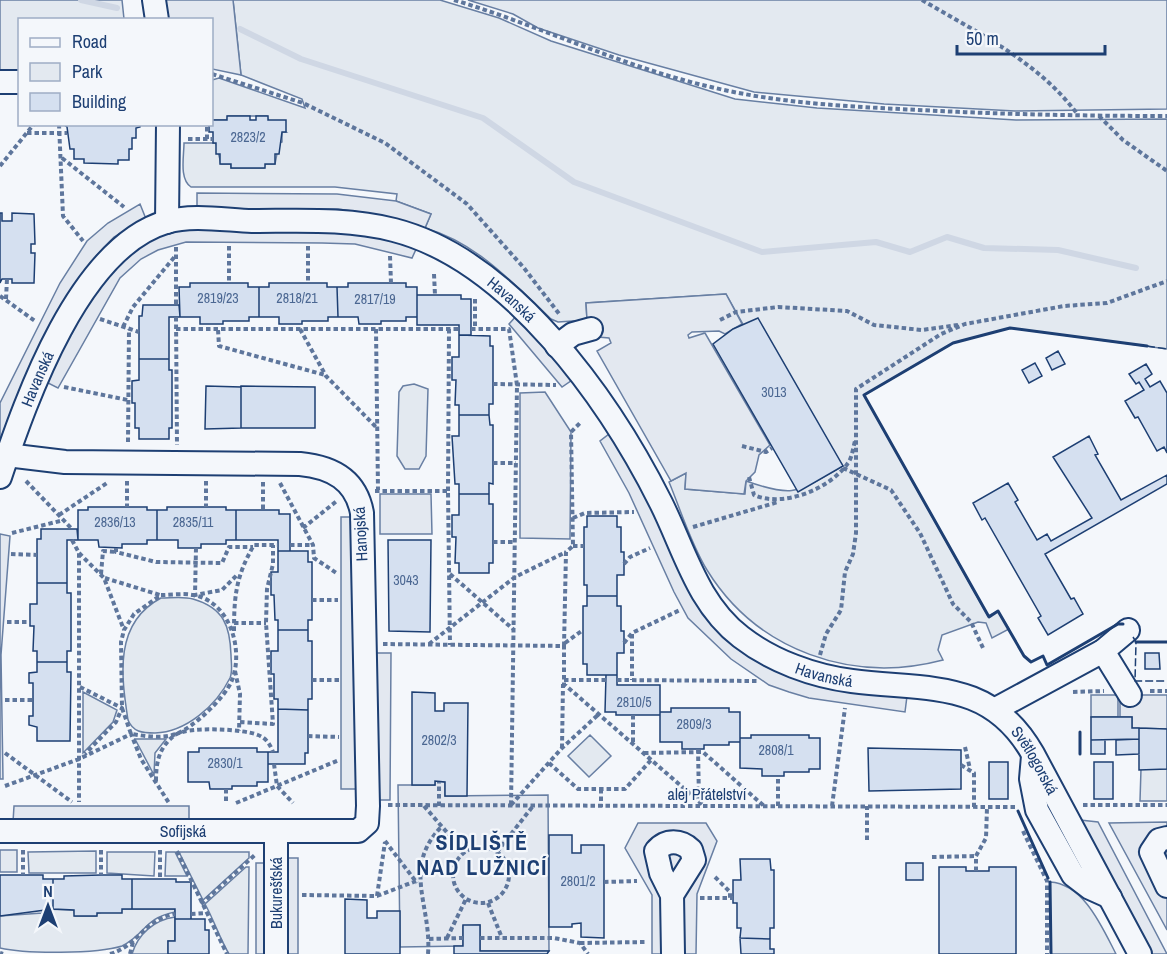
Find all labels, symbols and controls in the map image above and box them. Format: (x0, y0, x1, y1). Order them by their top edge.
legend (18, 18, 213, 126)
scale bar (957, 18, 1106, 56)
text: 50 m (966, 26, 999, 51)
text: Road (72, 29, 107, 54)
text: Park (72, 59, 103, 84)
text: Building (72, 89, 127, 114)
house number: 2823/2 (230, 128, 266, 146)
street label: Havanská (483, 271, 541, 327)
house number: 2819/23 (197, 289, 239, 307)
house number: 2818/21 (276, 289, 318, 307)
house number: 2817/19 (354, 290, 396, 308)
street label: Havanská (15, 347, 59, 410)
house number: 3013 (761, 383, 787, 401)
street label: Hanojská (348, 505, 372, 562)
house number: 2836/13 (94, 513, 136, 531)
house number: 2835/11 (173, 513, 214, 531)
house number: 3043 (393, 571, 419, 589)
street label: Havanská (792, 657, 855, 692)
house number: 2810/5 (616, 693, 652, 711)
house number: 2809/3 (676, 715, 712, 733)
street label: Světlogorská (1006, 721, 1064, 799)
house number: 2802/3 (421, 731, 457, 749)
house number: 2808/1 (758, 741, 794, 759)
house number: 2830/1 (207, 754, 243, 772)
street label: alej Přátelství (668, 783, 747, 805)
street label: Sofijská (160, 820, 207, 842)
district label: SÍDLIŠTĚ NAD LUŽNICÍ (416, 827, 548, 882)
street label: Bukurešťská (265, 856, 287, 929)
house number: 2801/2 (560, 872, 596, 890)
north arrow (18, 876, 78, 936)
text: N (43, 880, 53, 902)

